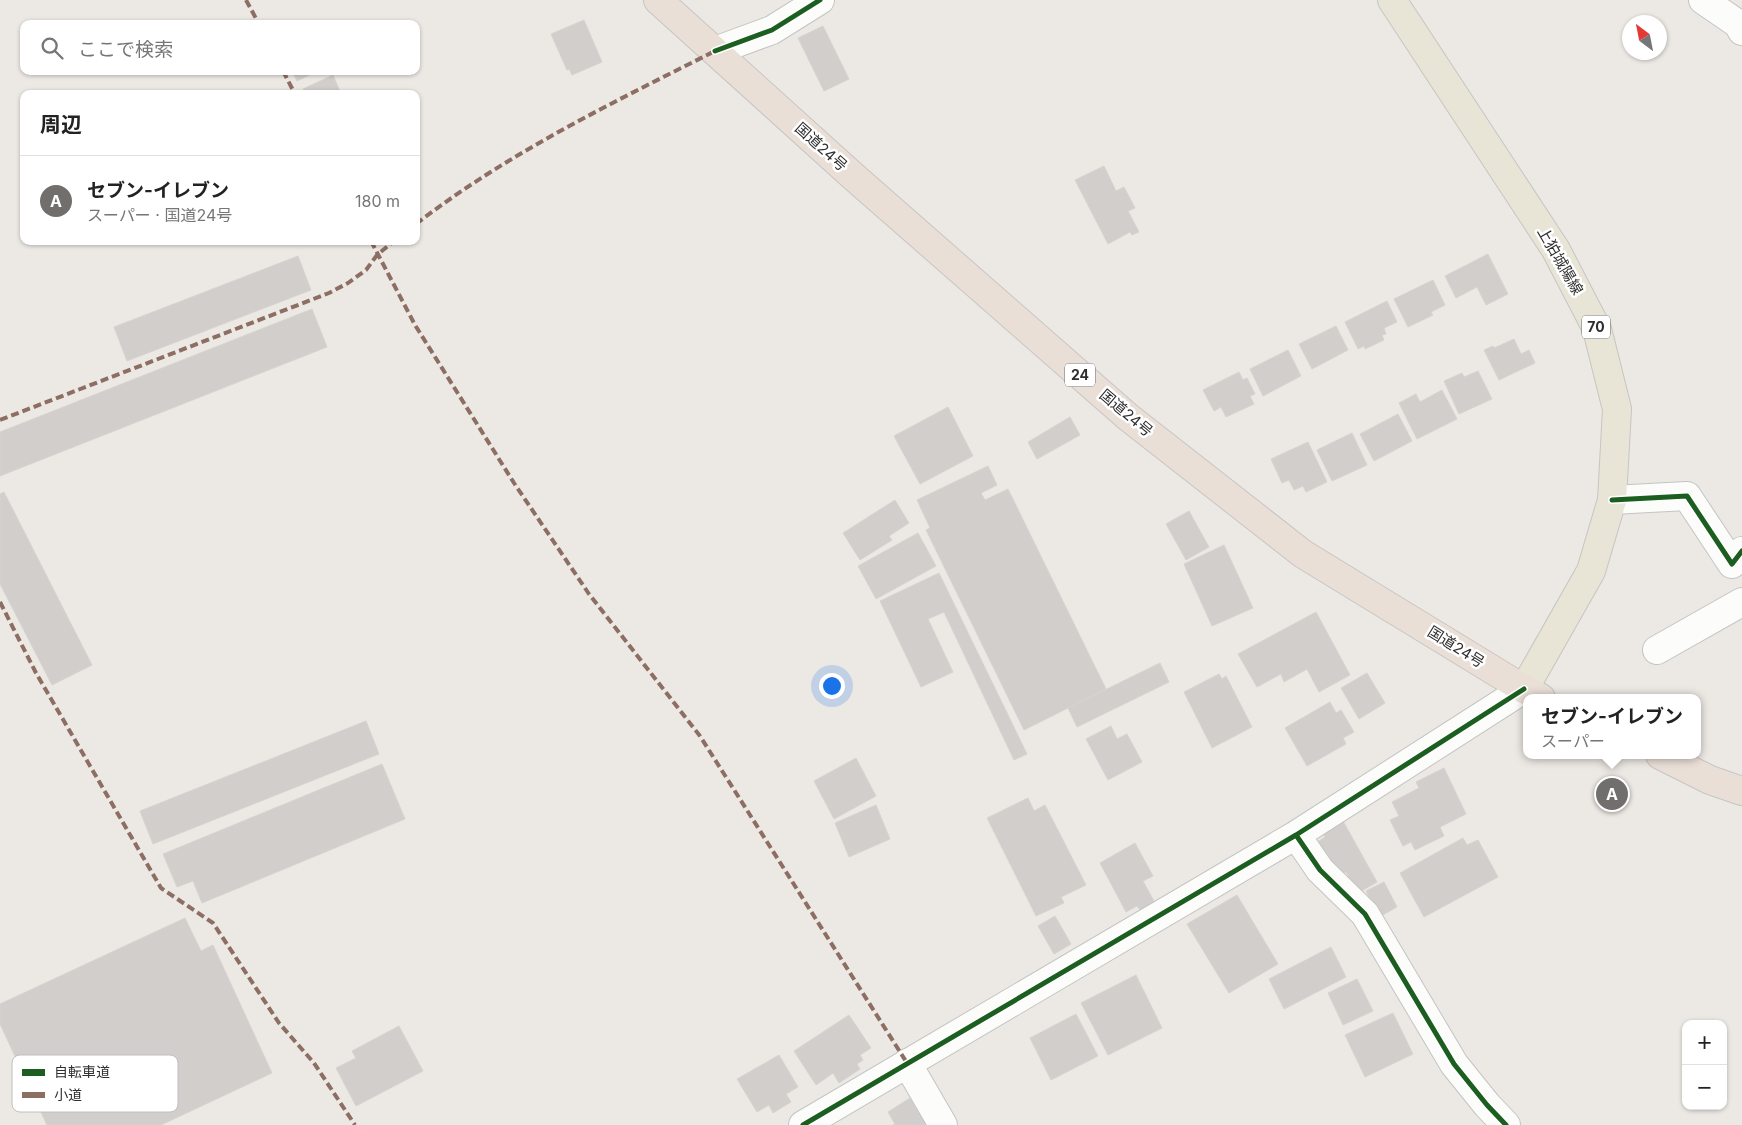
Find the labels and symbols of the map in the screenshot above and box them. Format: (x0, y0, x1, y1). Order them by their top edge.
north arrow (1622, 15, 1667, 60)
street label: 国道24号 (791, 118, 851, 175)
street label: 上狛城陽線 (1533, 224, 1587, 298)
road number: 70 (1582, 316, 1610, 338)
road number: 24 (1065, 364, 1095, 386)
street label: 国道24号 (1096, 385, 1157, 440)
street label: 国道24号 (1424, 622, 1488, 671)
your location (819, 673, 845, 699)
pin: A (1596, 775, 1628, 813)
legend (12, 1055, 178, 1112)
text: 自転車道 (54, 1063, 110, 1080)
text: 小道 (54, 1086, 82, 1103)

